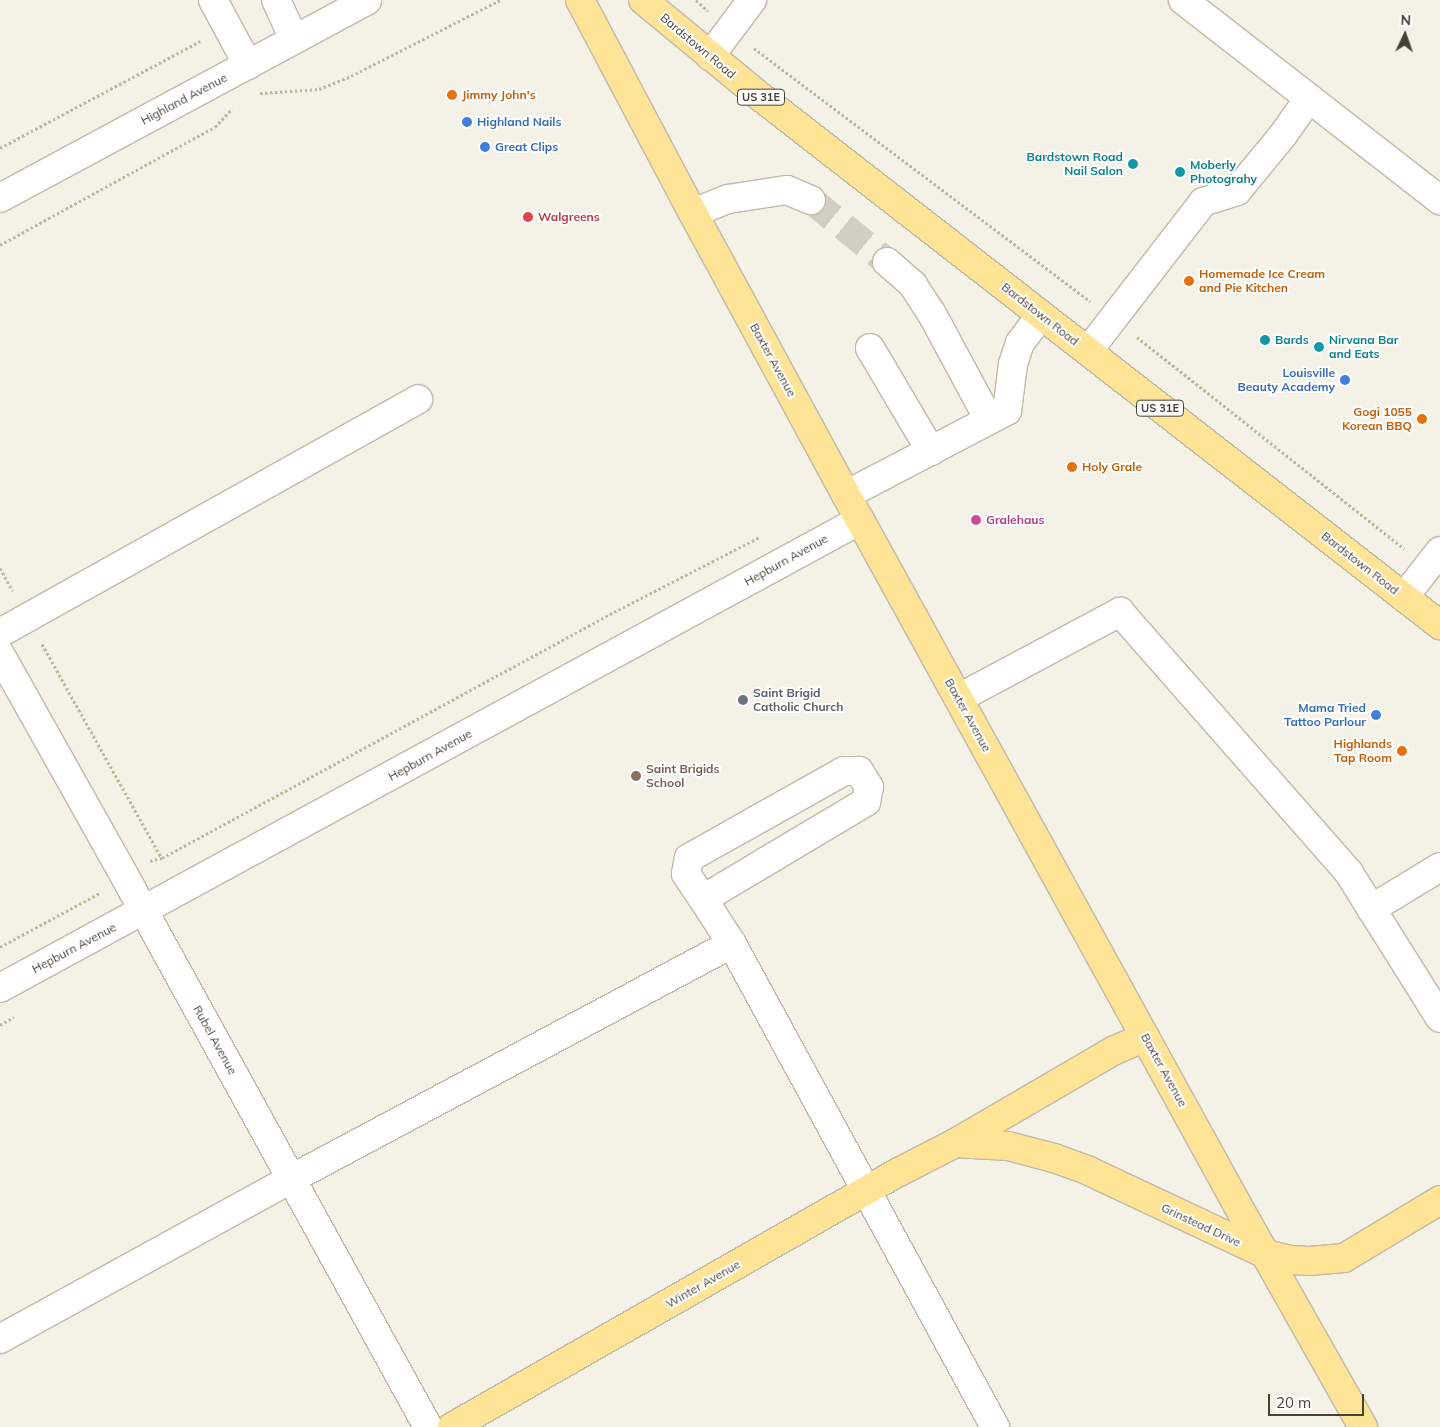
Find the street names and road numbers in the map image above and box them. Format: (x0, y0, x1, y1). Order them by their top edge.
street label: Bardstown Road (658, 10, 738, 82)
street label: Highland Avenue (138, 70, 230, 128)
road number: US 31E (736, 88, 786, 105)
street label: Bardstown Road (999, 279, 1081, 349)
street label: Baxter Avenue (747, 321, 799, 399)
road number: US 31E (1135, 399, 1185, 416)
street label: Bardstown Road (1319, 528, 1401, 598)
street label: Hepburn Avenue (742, 531, 830, 589)
street label: Baxter Avenue (942, 676, 994, 754)
street label: Hepburn Avenue (386, 726, 474, 784)
street label: Hepburn Avenue (29, 920, 119, 976)
street label: Rubel Avenue (190, 1003, 240, 1077)
street label: Baxter Avenue (1138, 1031, 1190, 1109)
street label: Grinstead Drive (1159, 1200, 1243, 1250)
street label: Winter Avenue (663, 1257, 743, 1311)

